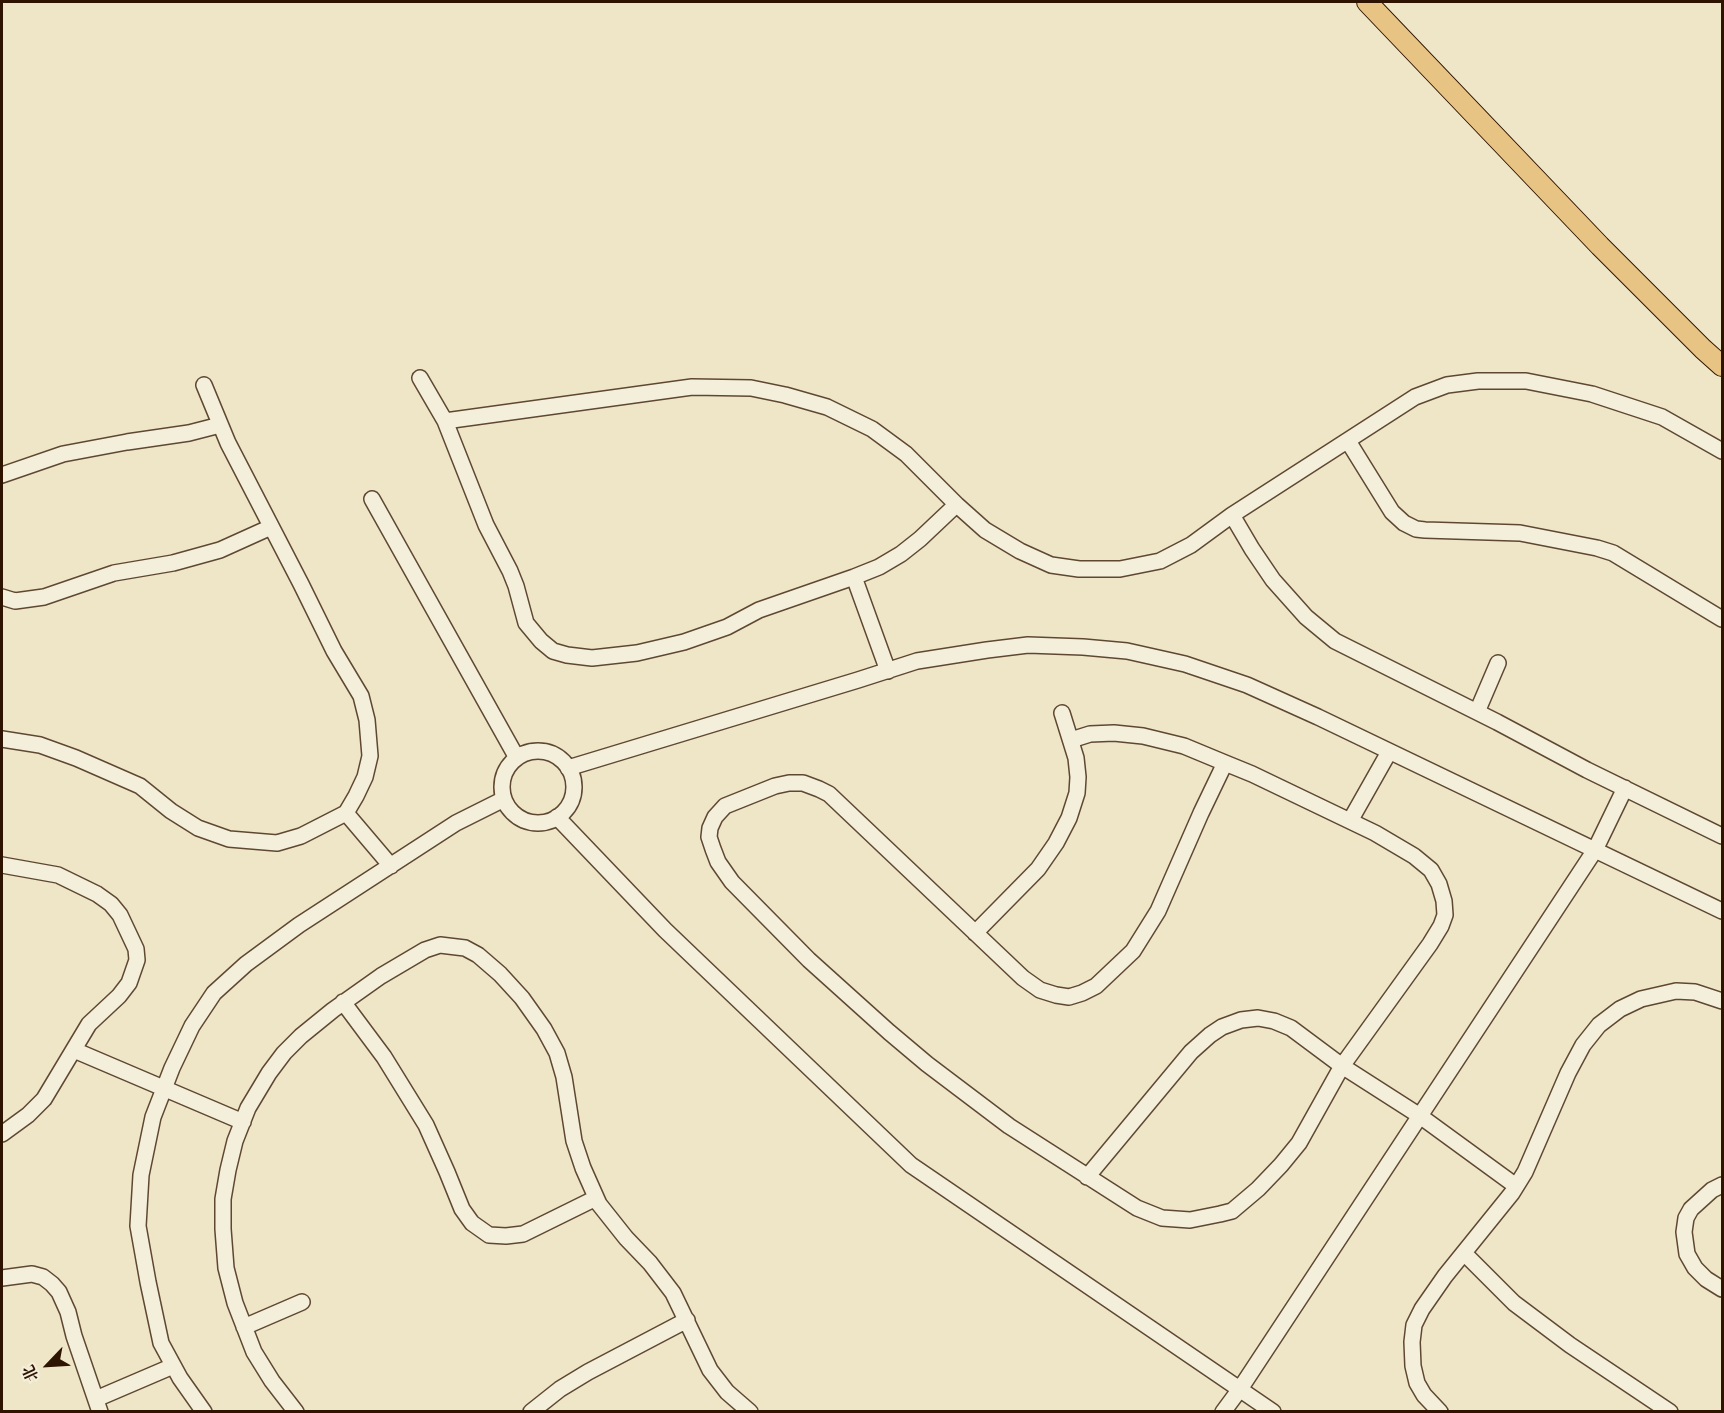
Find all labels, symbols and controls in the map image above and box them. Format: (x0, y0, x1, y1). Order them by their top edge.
north arrow (18, 1335, 78, 1395)
text: 北 (19, 1361, 44, 1384)

